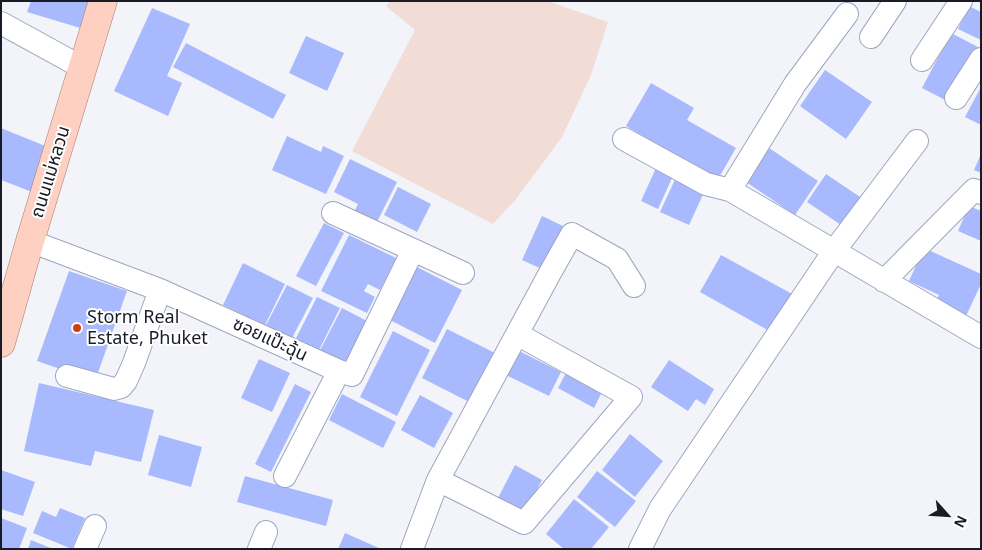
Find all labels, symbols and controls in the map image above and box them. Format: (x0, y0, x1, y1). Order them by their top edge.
street label: ถนนแม่หลวน (27, 123, 75, 221)
place label: Storm Real Estate, Phuket (87, 307, 208, 350)
street label: ซอยแป๊ะฉุ้น (229, 313, 311, 367)
marker: Storm Real Estate, Phuket (71, 322, 83, 334)
north arrow (922, 490, 972, 540)
text: N (950, 513, 972, 531)

